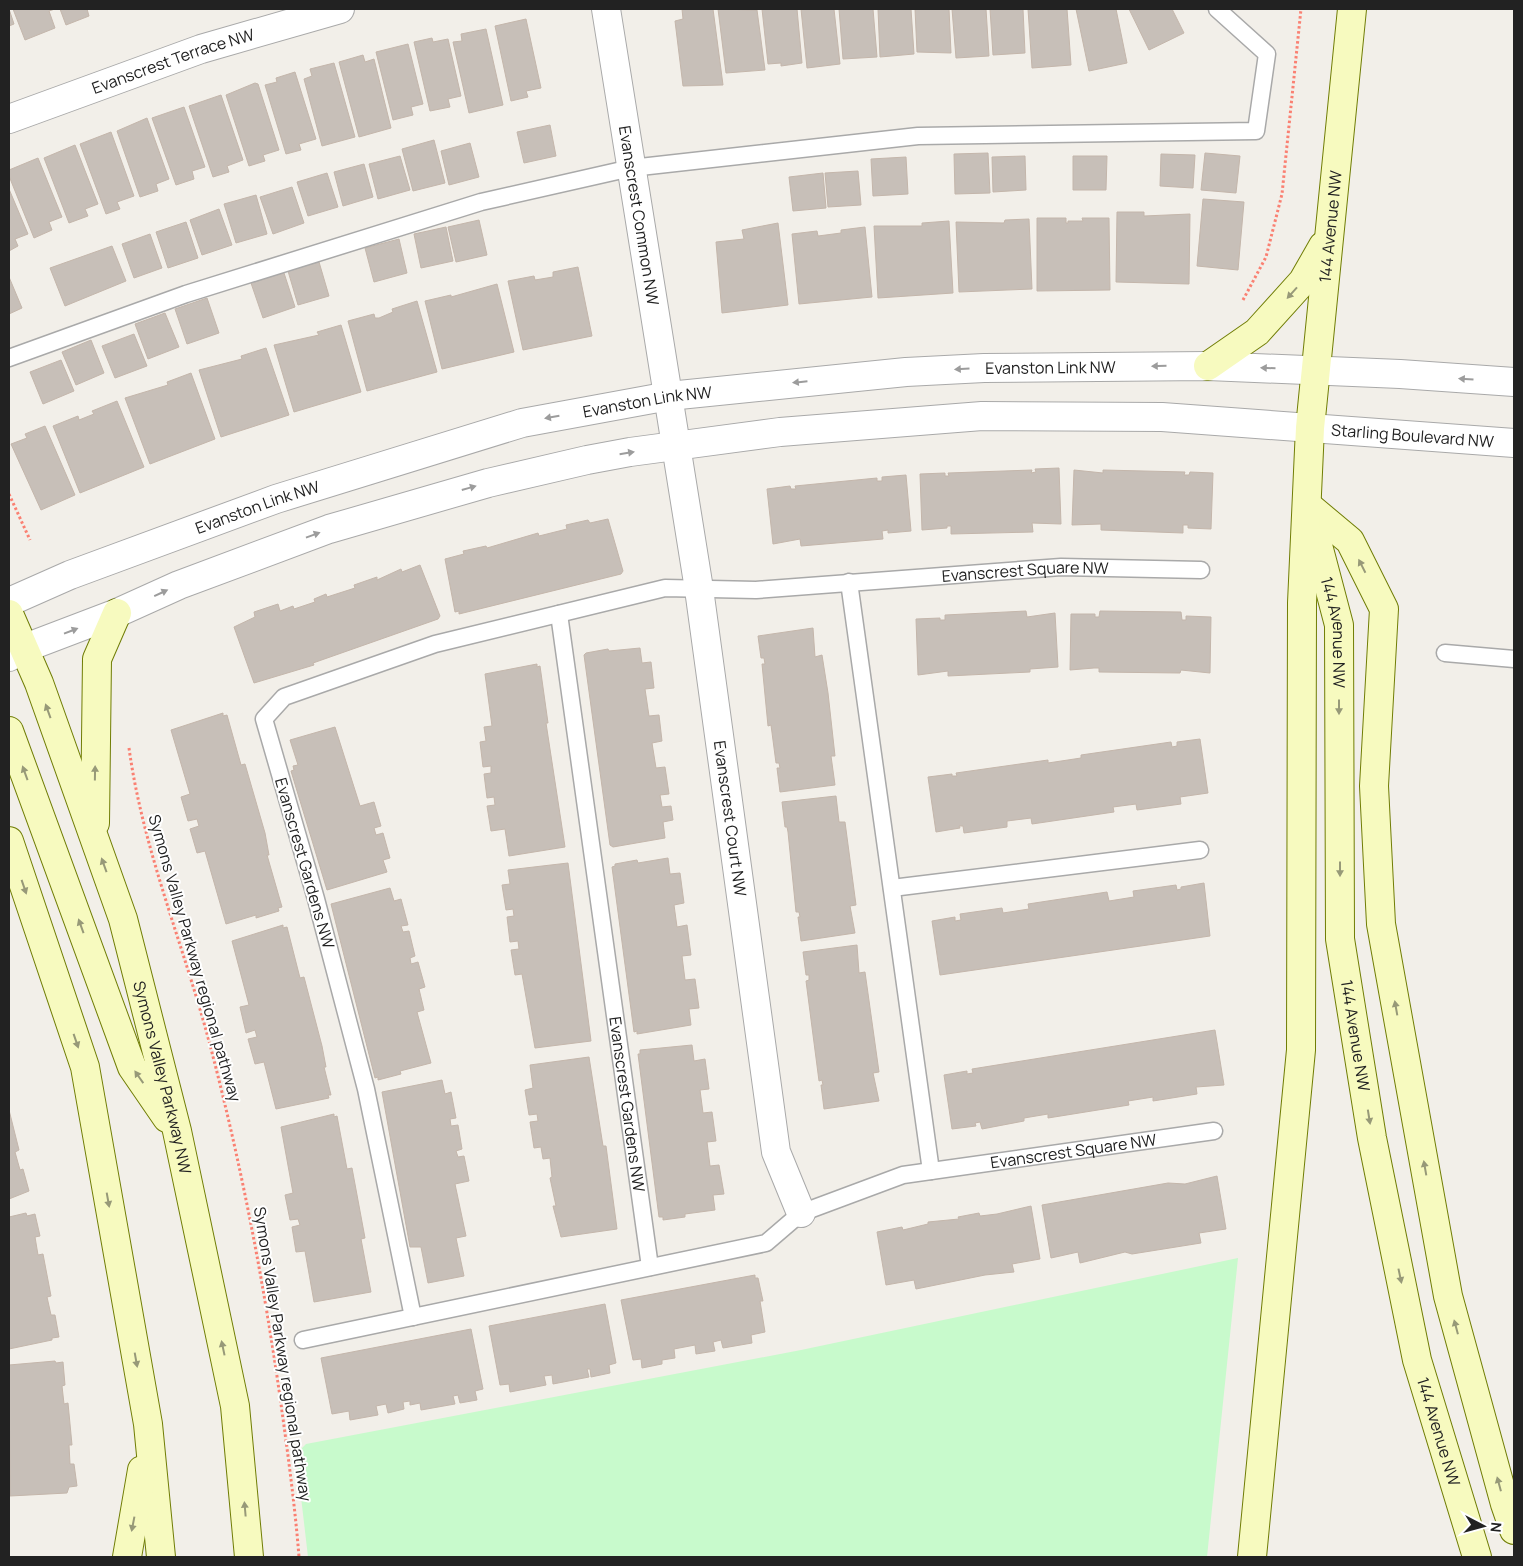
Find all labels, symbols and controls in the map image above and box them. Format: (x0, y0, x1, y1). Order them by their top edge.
street label: Evanscrest Terrace NW (89, 23, 257, 99)
street label: Evanscrest Common NW (614, 124, 664, 307)
street label: 144 Avenue NW (1314, 169, 1347, 284)
one-way arrow (1287, 287, 1298, 299)
street label: Evanston Link NW (985, 356, 1116, 379)
one-way arrow (1151, 362, 1167, 370)
one-way arrow (1259, 363, 1275, 371)
one-way arrow (953, 366, 969, 374)
one-way arrow (1457, 374, 1473, 382)
one-way arrow (791, 378, 807, 386)
street label: Evanston Link NW (581, 381, 713, 423)
one-way arrow (544, 414, 560, 422)
street label: Starling Boulevard NW (1330, 419, 1495, 452)
one-way arrow (620, 449, 636, 457)
street label: Evanston Link NW (192, 475, 322, 539)
one-way arrow (461, 484, 476, 492)
one-way arrow (306, 530, 320, 538)
street label: Evanscrest Square NW (941, 556, 1109, 587)
one-way arrow (1358, 559, 1366, 573)
street label: 144 Avenue NW (1316, 574, 1350, 688)
one-way arrow (154, 588, 168, 596)
one-way arrow (64, 627, 79, 635)
one-way arrow (1336, 699, 1344, 715)
one-way arrow (44, 704, 51, 719)
street label: Evanscrest Court NW (709, 739, 752, 898)
one-way arrow (21, 765, 29, 780)
one-way arrow (91, 765, 99, 781)
street label: Evanscrest Gardens NW (270, 775, 340, 951)
street label: Symons Valley Parkway regional pathway (143, 812, 247, 1105)
one-way arrow (100, 857, 108, 872)
one-way arrow (1336, 862, 1344, 878)
one-way arrow (21, 879, 28, 894)
one-way arrow (77, 918, 84, 933)
street label: Symons Valley Parkway NW (128, 978, 197, 1176)
street label: 144 Avenue NW (1336, 978, 1375, 1093)
one-way arrow (1392, 999, 1400, 1015)
street label: Evanscrest Gardens NW (604, 1015, 650, 1193)
one-way arrow (72, 1034, 80, 1049)
one-way arrow (134, 1070, 144, 1084)
one-way arrow (1365, 1109, 1373, 1125)
street label: Evanscrest Square NW (989, 1128, 1158, 1174)
one-way arrow (1420, 1159, 1428, 1175)
one-way arrow (105, 1192, 113, 1208)
street label: Symons Valley Parkway regional pathway (249, 1205, 317, 1503)
one-way arrow (1397, 1269, 1405, 1285)
one-way arrow (1452, 1320, 1460, 1335)
one-way arrow (219, 1340, 227, 1355)
one-way arrow (133, 1352, 141, 1368)
street label: 144 Avenue NW (1412, 1374, 1466, 1488)
one-way arrow (1495, 1476, 1503, 1491)
one-way arrow (240, 1500, 248, 1516)
north arrow (1458, 1501, 1508, 1551)
one-way arrow (129, 1516, 137, 1531)
text: N (1486, 1521, 1506, 1533)

